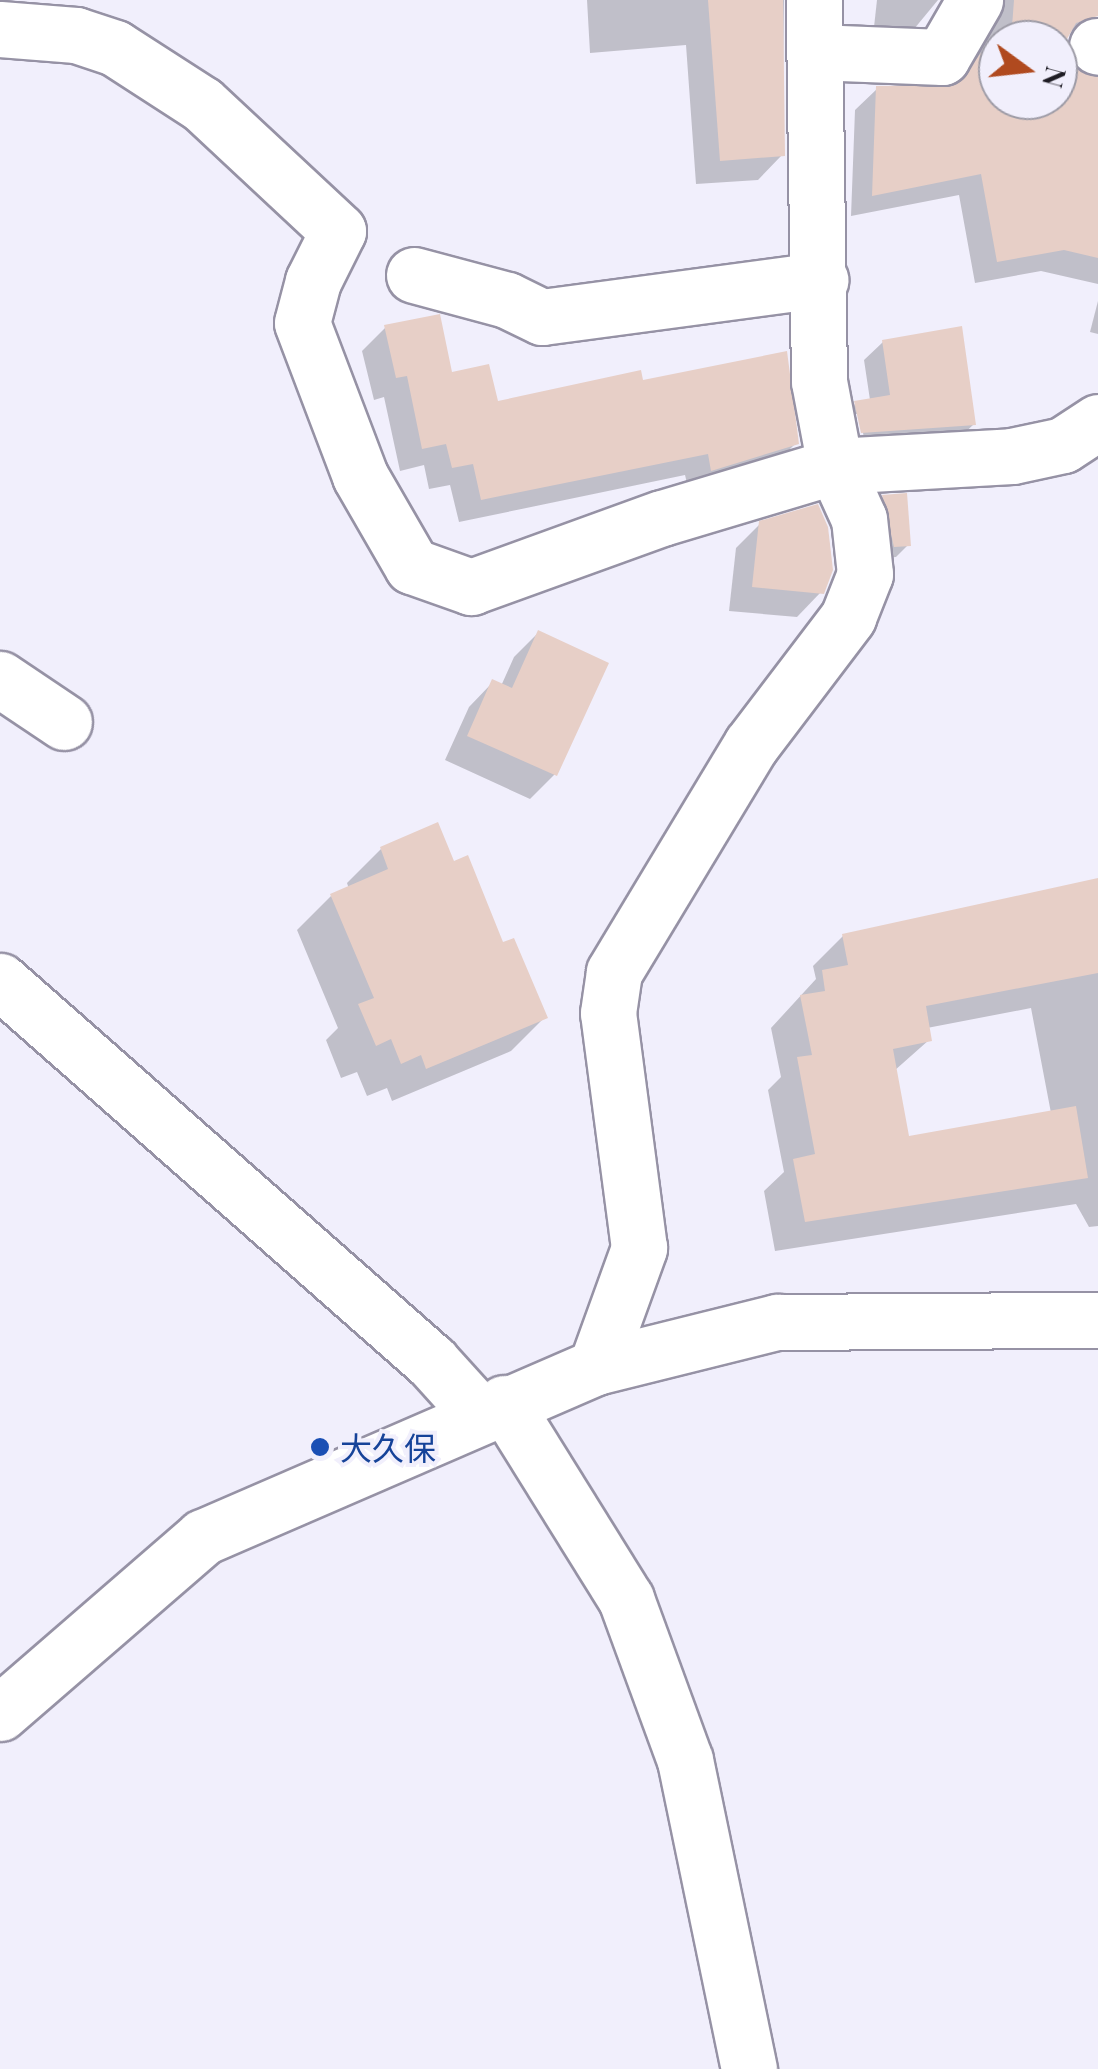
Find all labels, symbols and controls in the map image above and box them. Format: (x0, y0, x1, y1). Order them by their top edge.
north arrow (978, 20, 1078, 120)
text: N (1035, 63, 1076, 92)
place label: 大久保 (340, 1428, 436, 1466)
marker: 大久保 (309, 1436, 331, 1458)

